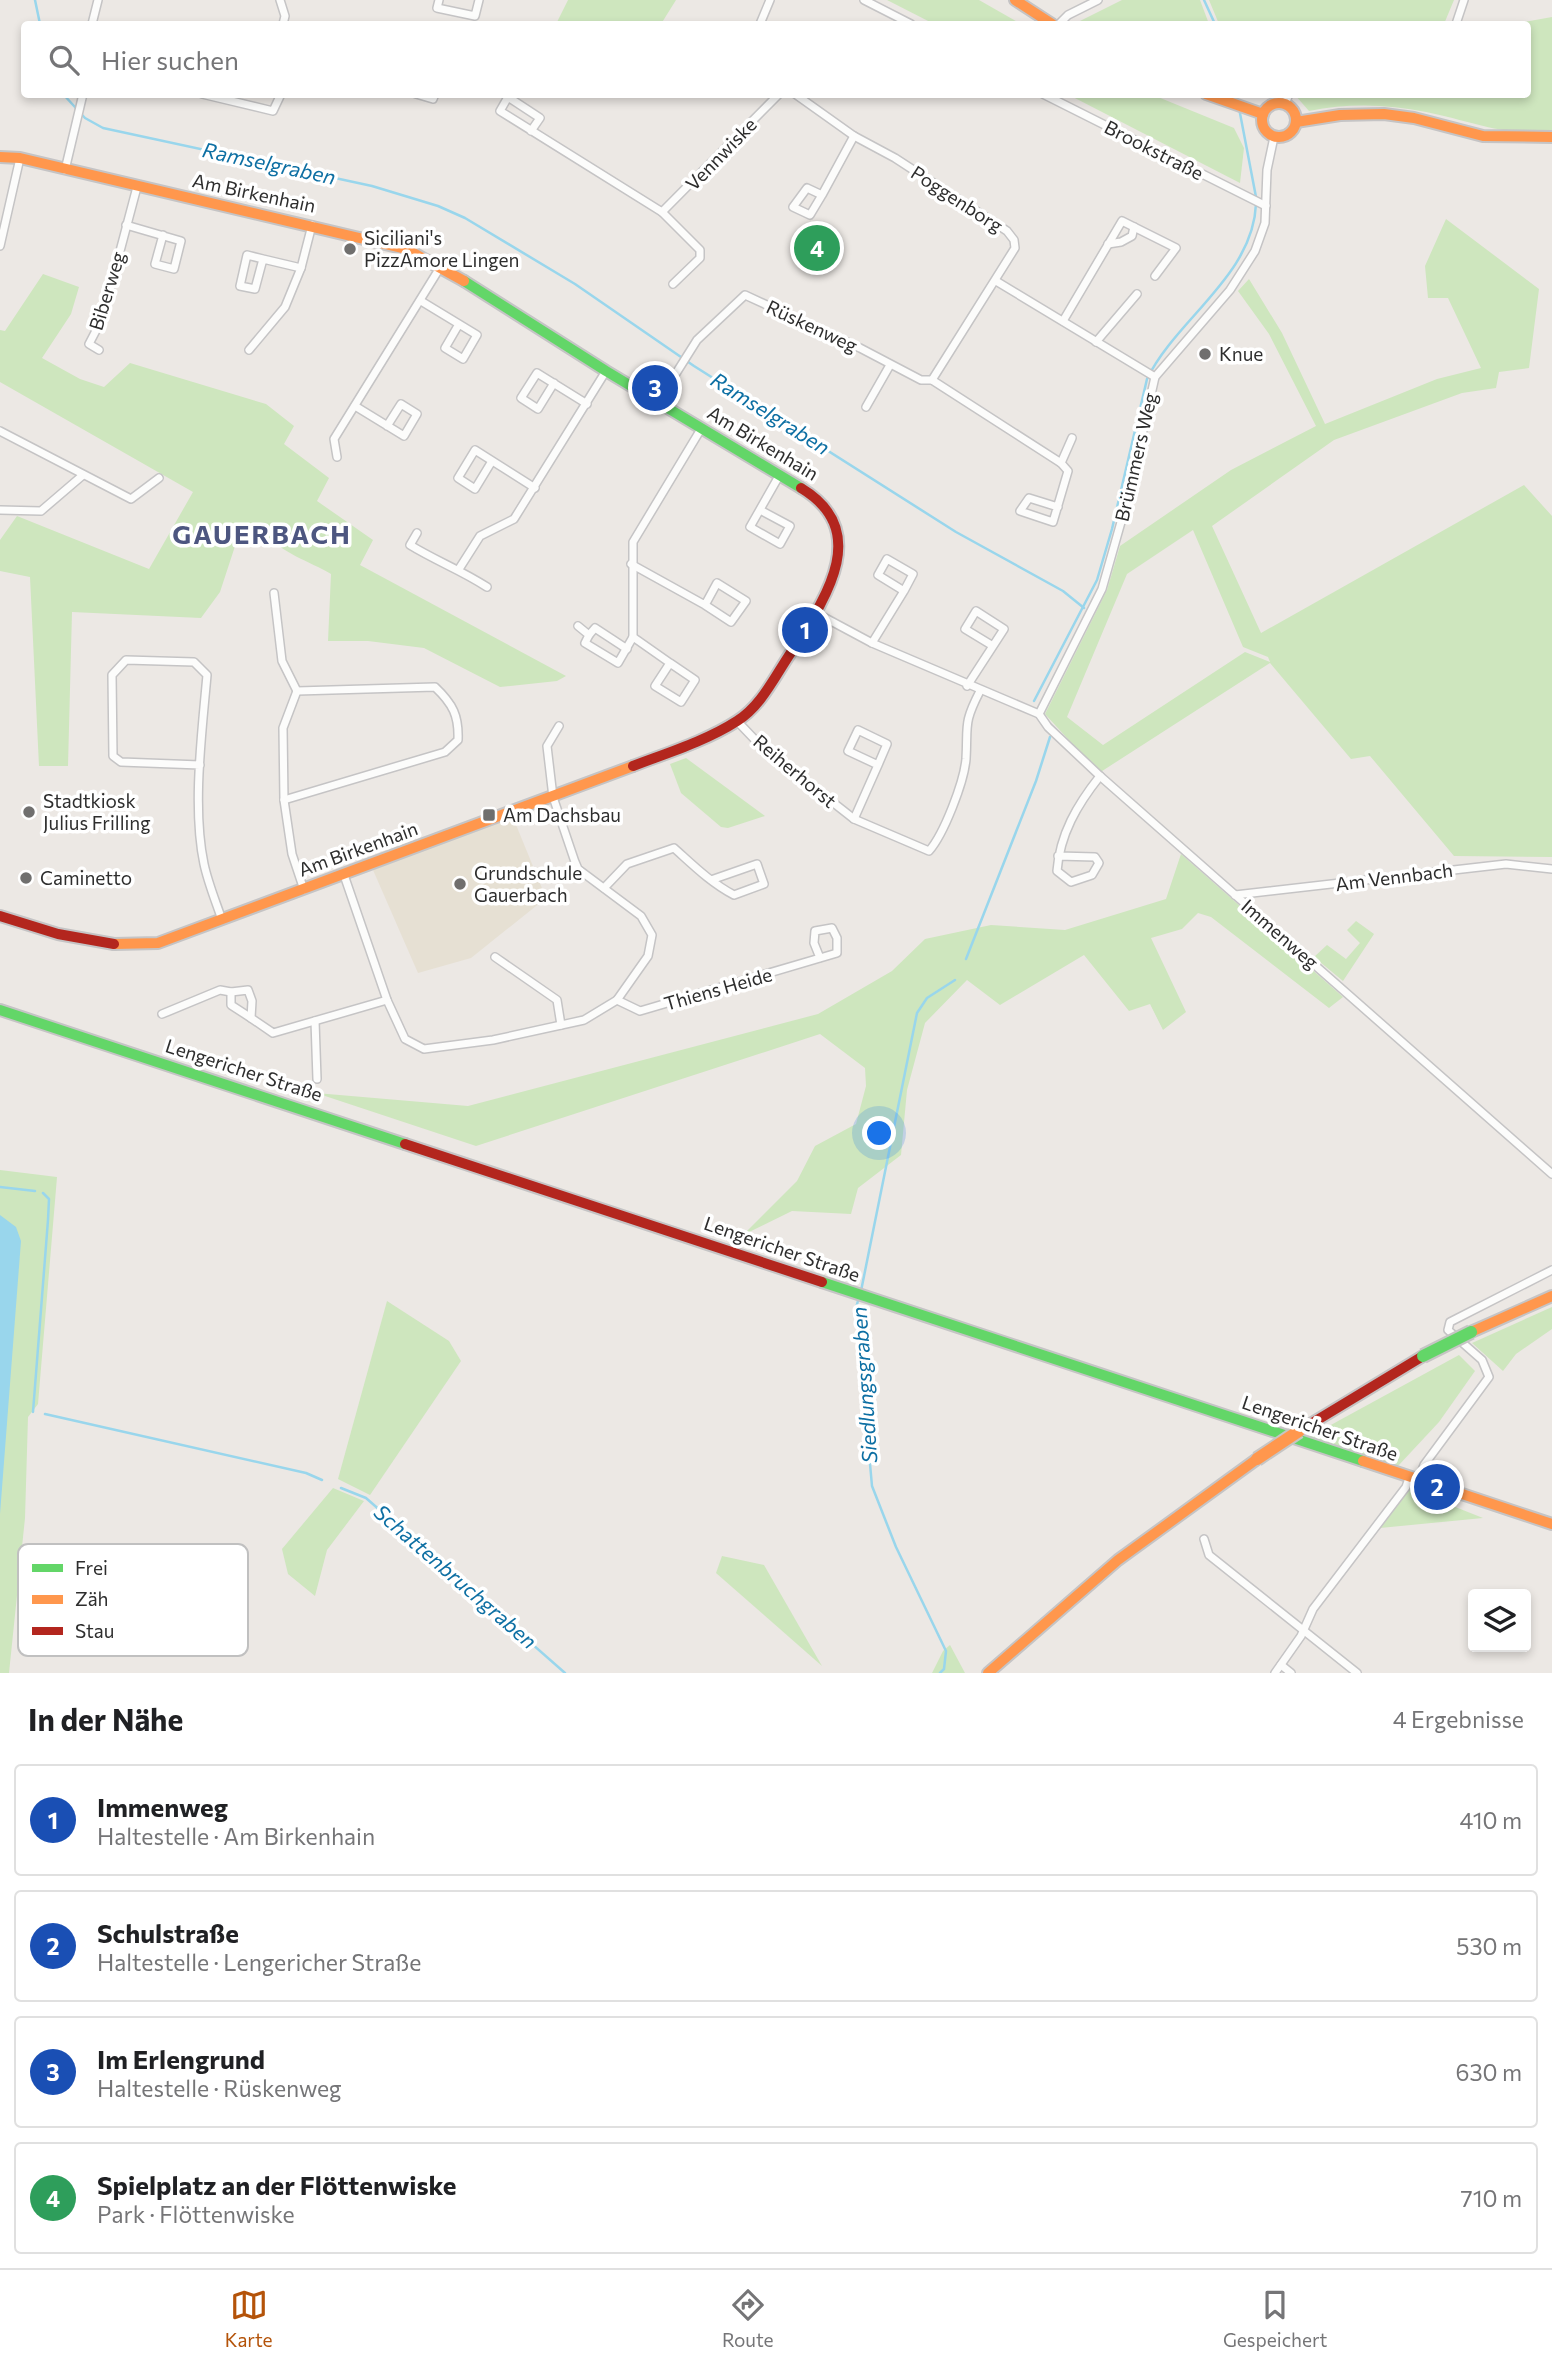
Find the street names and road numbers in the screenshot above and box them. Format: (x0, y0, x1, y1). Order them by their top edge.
street label: Vennwiske (680, 113, 761, 195)
street label: Brookstraße (1101, 115, 1207, 184)
street label: Poggenborg (907, 160, 1007, 237)
street label: Am Birkenhain (190, 168, 318, 217)
street label: Biberweg (84, 249, 129, 333)
street label: Rüskenweg (763, 294, 861, 357)
street label: Brümmers Weg (1110, 390, 1162, 524)
street label: Am Birkenhain (704, 400, 823, 485)
street label: Reiherhorst (749, 729, 842, 812)
street label: Am Birkenhain (295, 816, 421, 881)
street label: Am Vennbach (1334, 858, 1454, 895)
street label: Immenweg (1237, 894, 1323, 973)
street label: Thiens Heide (661, 962, 775, 1015)
street label: Lengericher Straße (163, 1033, 325, 1106)
street label: Lengericher Straße (701, 1211, 863, 1286)
street label: Lengericher Straße (1239, 1390, 1401, 1465)

